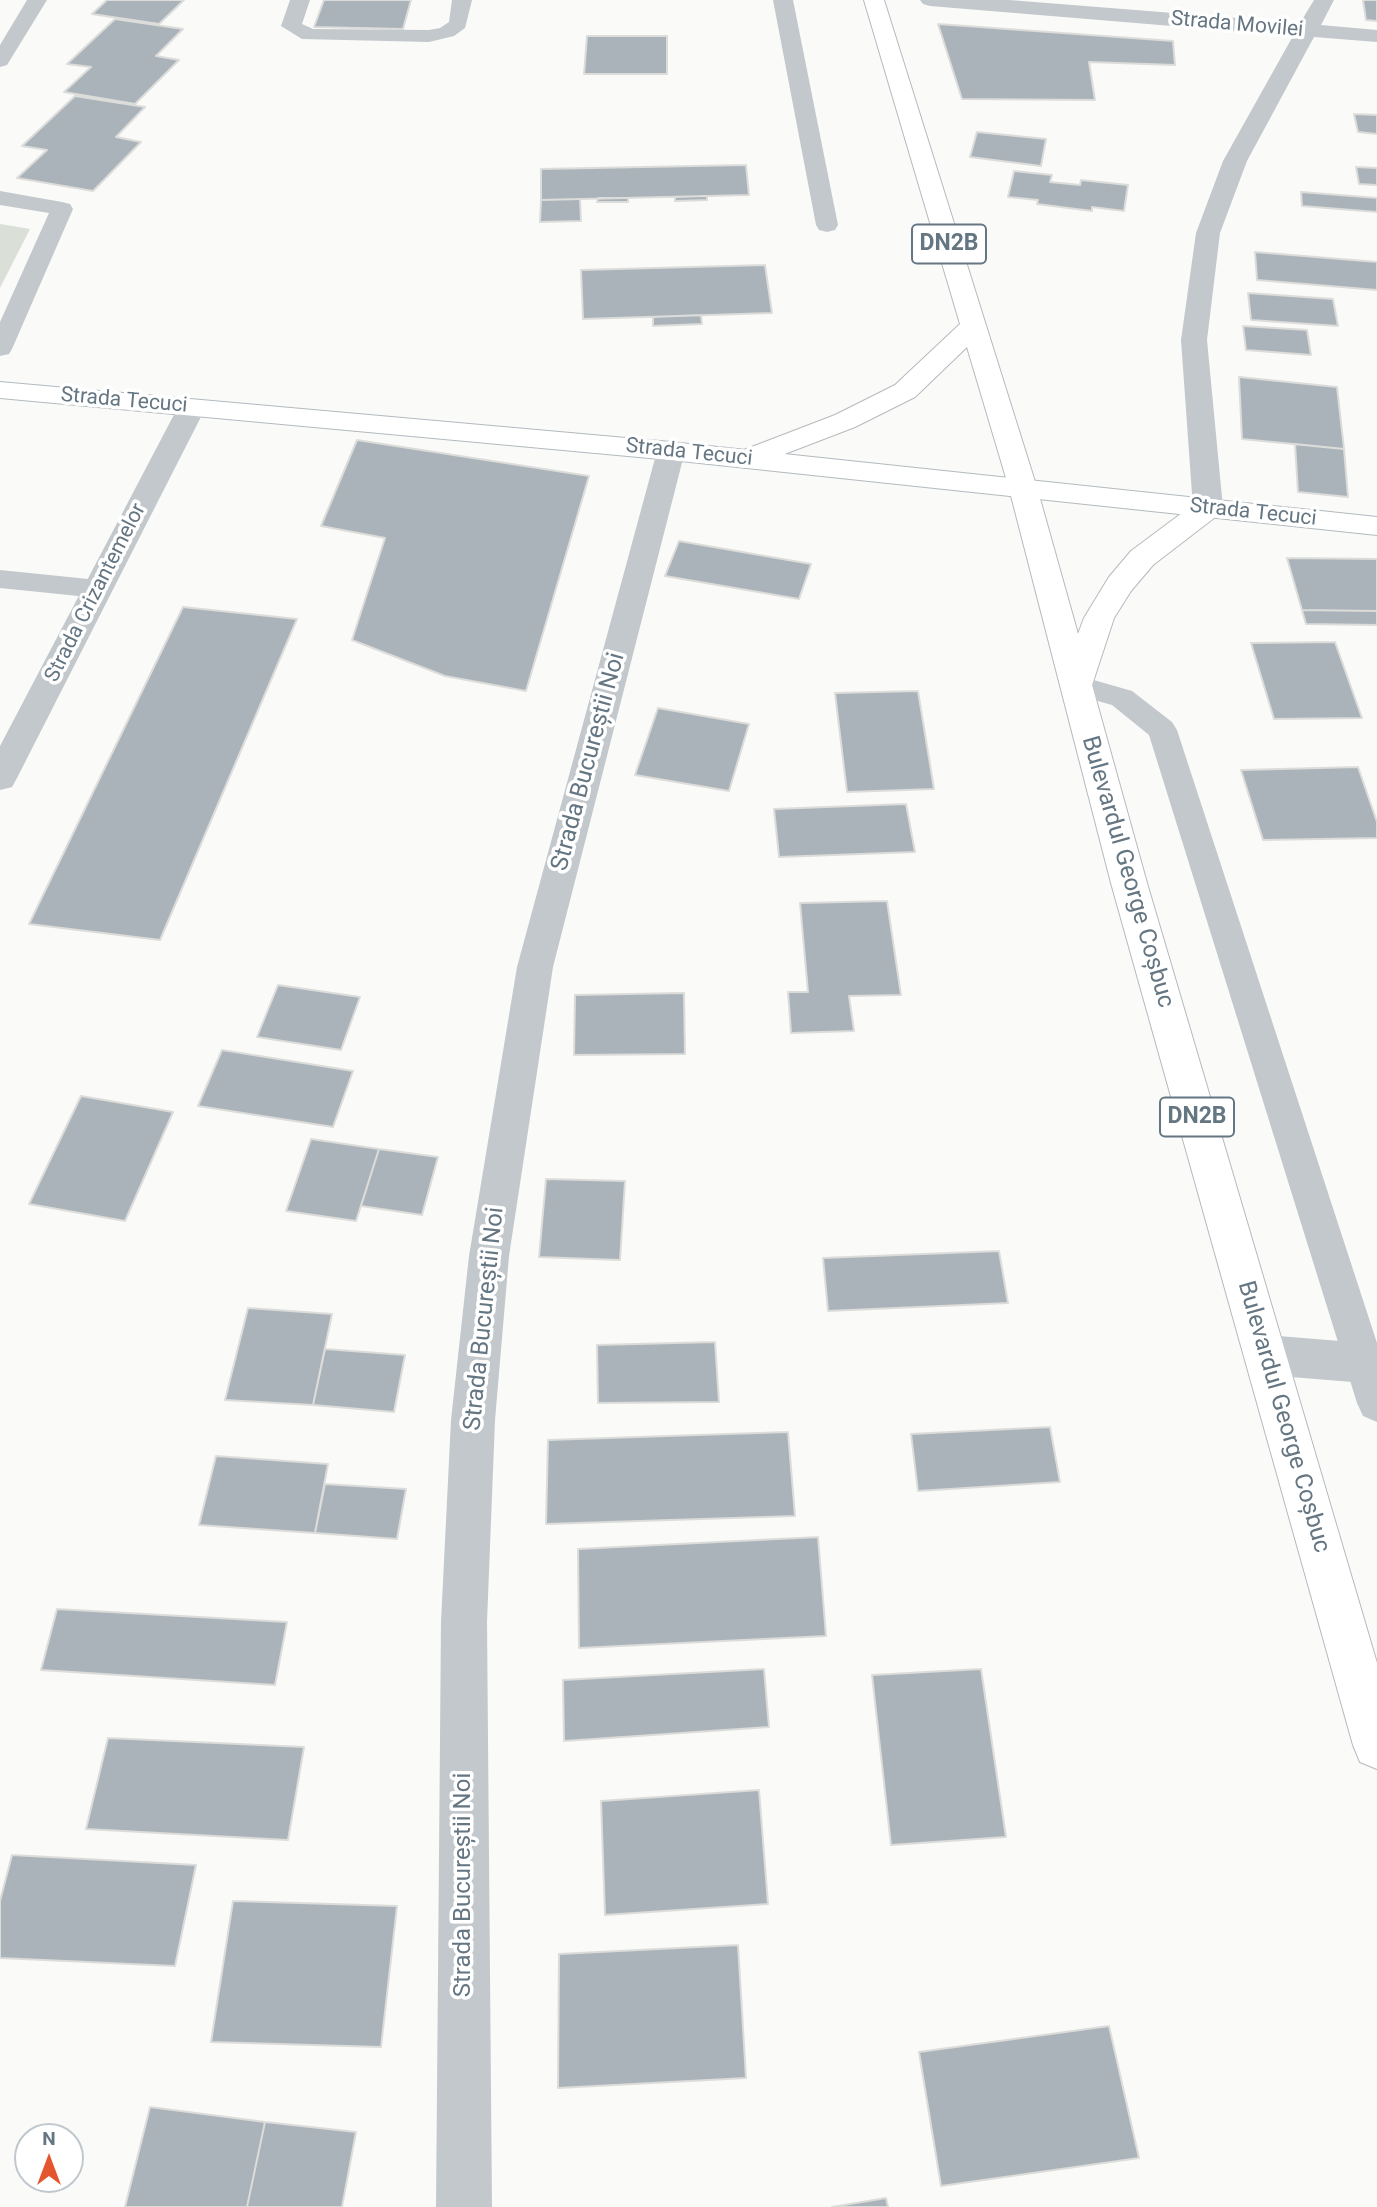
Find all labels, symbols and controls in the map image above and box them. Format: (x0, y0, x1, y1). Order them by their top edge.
street label: Strada Movilei (1170, 7, 1304, 43)
road number: DN2B (912, 224, 986, 264)
street label: Strada Tecuci (60, 383, 188, 419)
street label: Strada Tecuci (624, 434, 754, 472)
street label: Strada Tecuci (1188, 494, 1318, 532)
street label: Strada Crizantemelor (40, 500, 152, 686)
street label: Strada Bucureștii Noi (546, 650, 632, 874)
street label: Bulevardul George Coșbuc (1074, 733, 1180, 1011)
road number: DN2B (1160, 1098, 1234, 1136)
street label: Strada Bucureștii Noi (459, 1206, 511, 1432)
street label: Bulevardul George Coșbuc (1230, 1278, 1336, 1556)
street label: Strada Bucureștii Noi (450, 1773, 478, 1997)
north arrow (14, 2123, 84, 2193)
text: N (42, 2127, 56, 2150)

